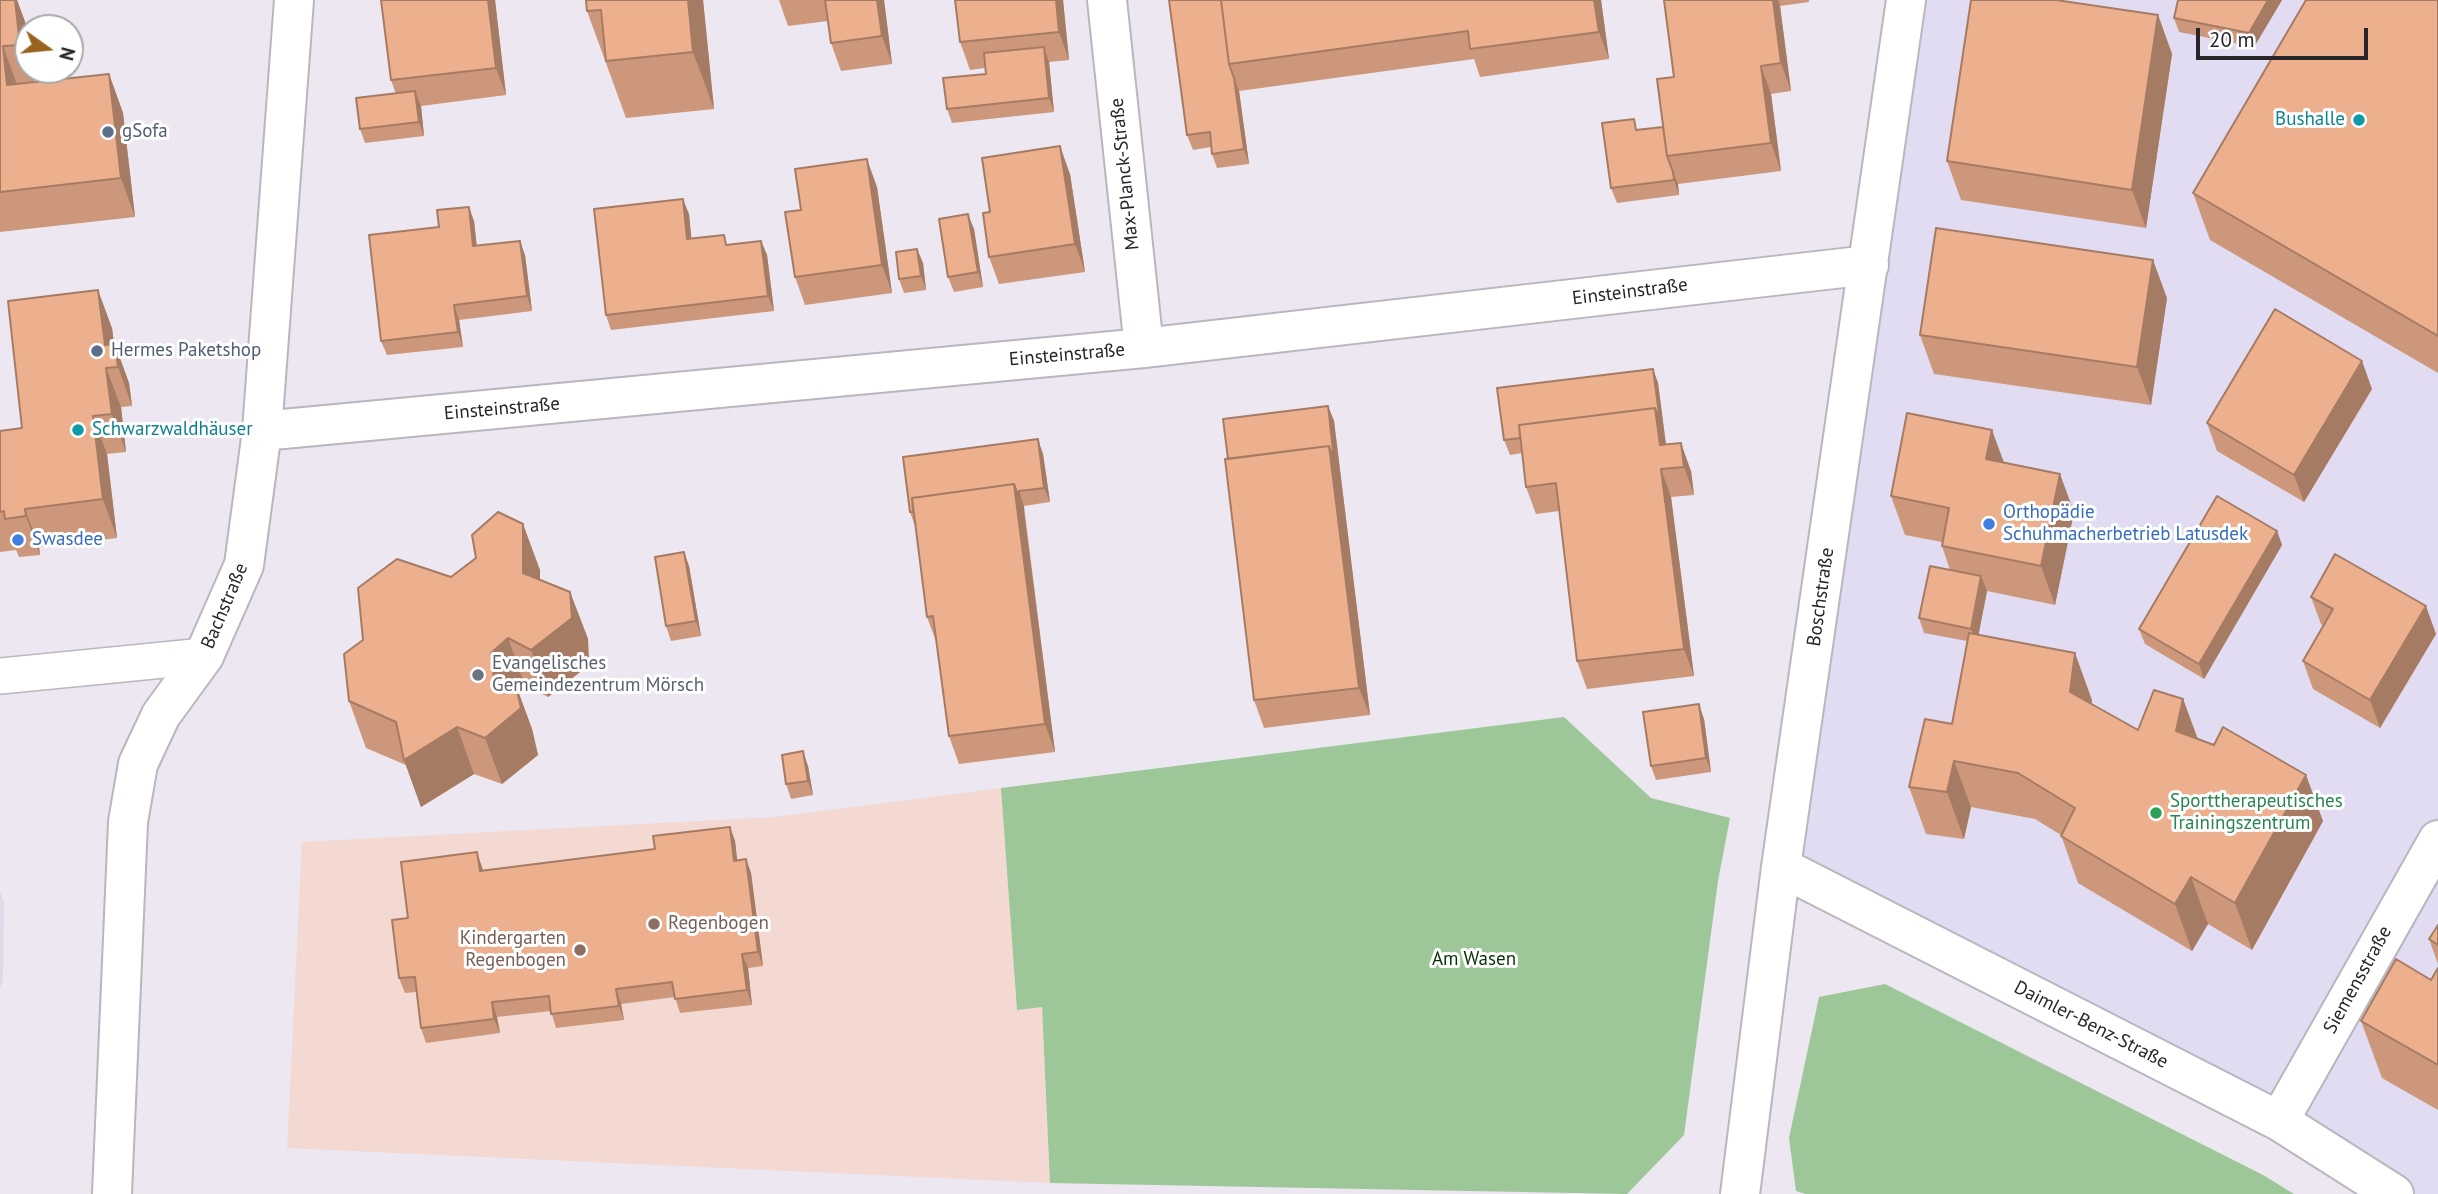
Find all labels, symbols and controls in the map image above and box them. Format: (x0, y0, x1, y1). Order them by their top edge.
north arrow (14, 14, 84, 84)
scale bar (2200, 14, 2372, 58)
text: 20 m (2209, 26, 2255, 53)
text: N (54, 45, 81, 63)
street label: Max-Planck-Straße (1106, 97, 1144, 251)
place label: Bushalle (2275, 109, 2345, 131)
marker: Bushalle (2351, 112, 2367, 128)
place label: gSofa (122, 121, 168, 143)
marker: gSofa (100, 124, 116, 140)
street label: Einsteinstraße (1571, 274, 1689, 310)
street label: Einsteinstraße (1008, 339, 1126, 371)
place label: Hermes Paketshop (111, 340, 261, 362)
marker: Hermes Paketshop (89, 343, 105, 359)
street label: Einsteinstraße (443, 393, 561, 425)
place label: Schwarzwaldhäuser (92, 419, 253, 441)
marker: Schwarzwaldhäuser (70, 422, 86, 438)
place label: Orthopädie Schuhmacherbetrieb Latusdek (2003, 502, 2248, 546)
marker: Orthopädie Schuhmacherbetrieb Latusdek (1981, 516, 1997, 532)
place label: Swasdee (32, 529, 103, 551)
marker: Swasdee (10, 532, 26, 548)
street label: Boschstraße (1803, 546, 1839, 648)
street label: Bachstraße (197, 560, 253, 652)
place label: Evangelisches Gemeindezentrum Mörsch (492, 653, 704, 697)
marker: Evangelisches Gemeindezentrum Mörsch (470, 667, 486, 683)
place label: Sporttherapeutisches Trainingszentrum (2170, 791, 2343, 835)
marker: Sporttherapeutisches Trainingszentrum (2148, 805, 2164, 821)
place label: Regenbogen (668, 913, 769, 935)
marker: Regenbogen (646, 916, 662, 932)
street label: Siemensstraße (2319, 922, 2397, 1038)
place label: Kindergarten Regenbogen (460, 928, 566, 972)
marker: Kindergarten Regenbogen (572, 942, 588, 958)
park label: Am Wasen (1432, 949, 1516, 971)
street label: Daimler-Benz-Straße (2010, 976, 2172, 1074)

